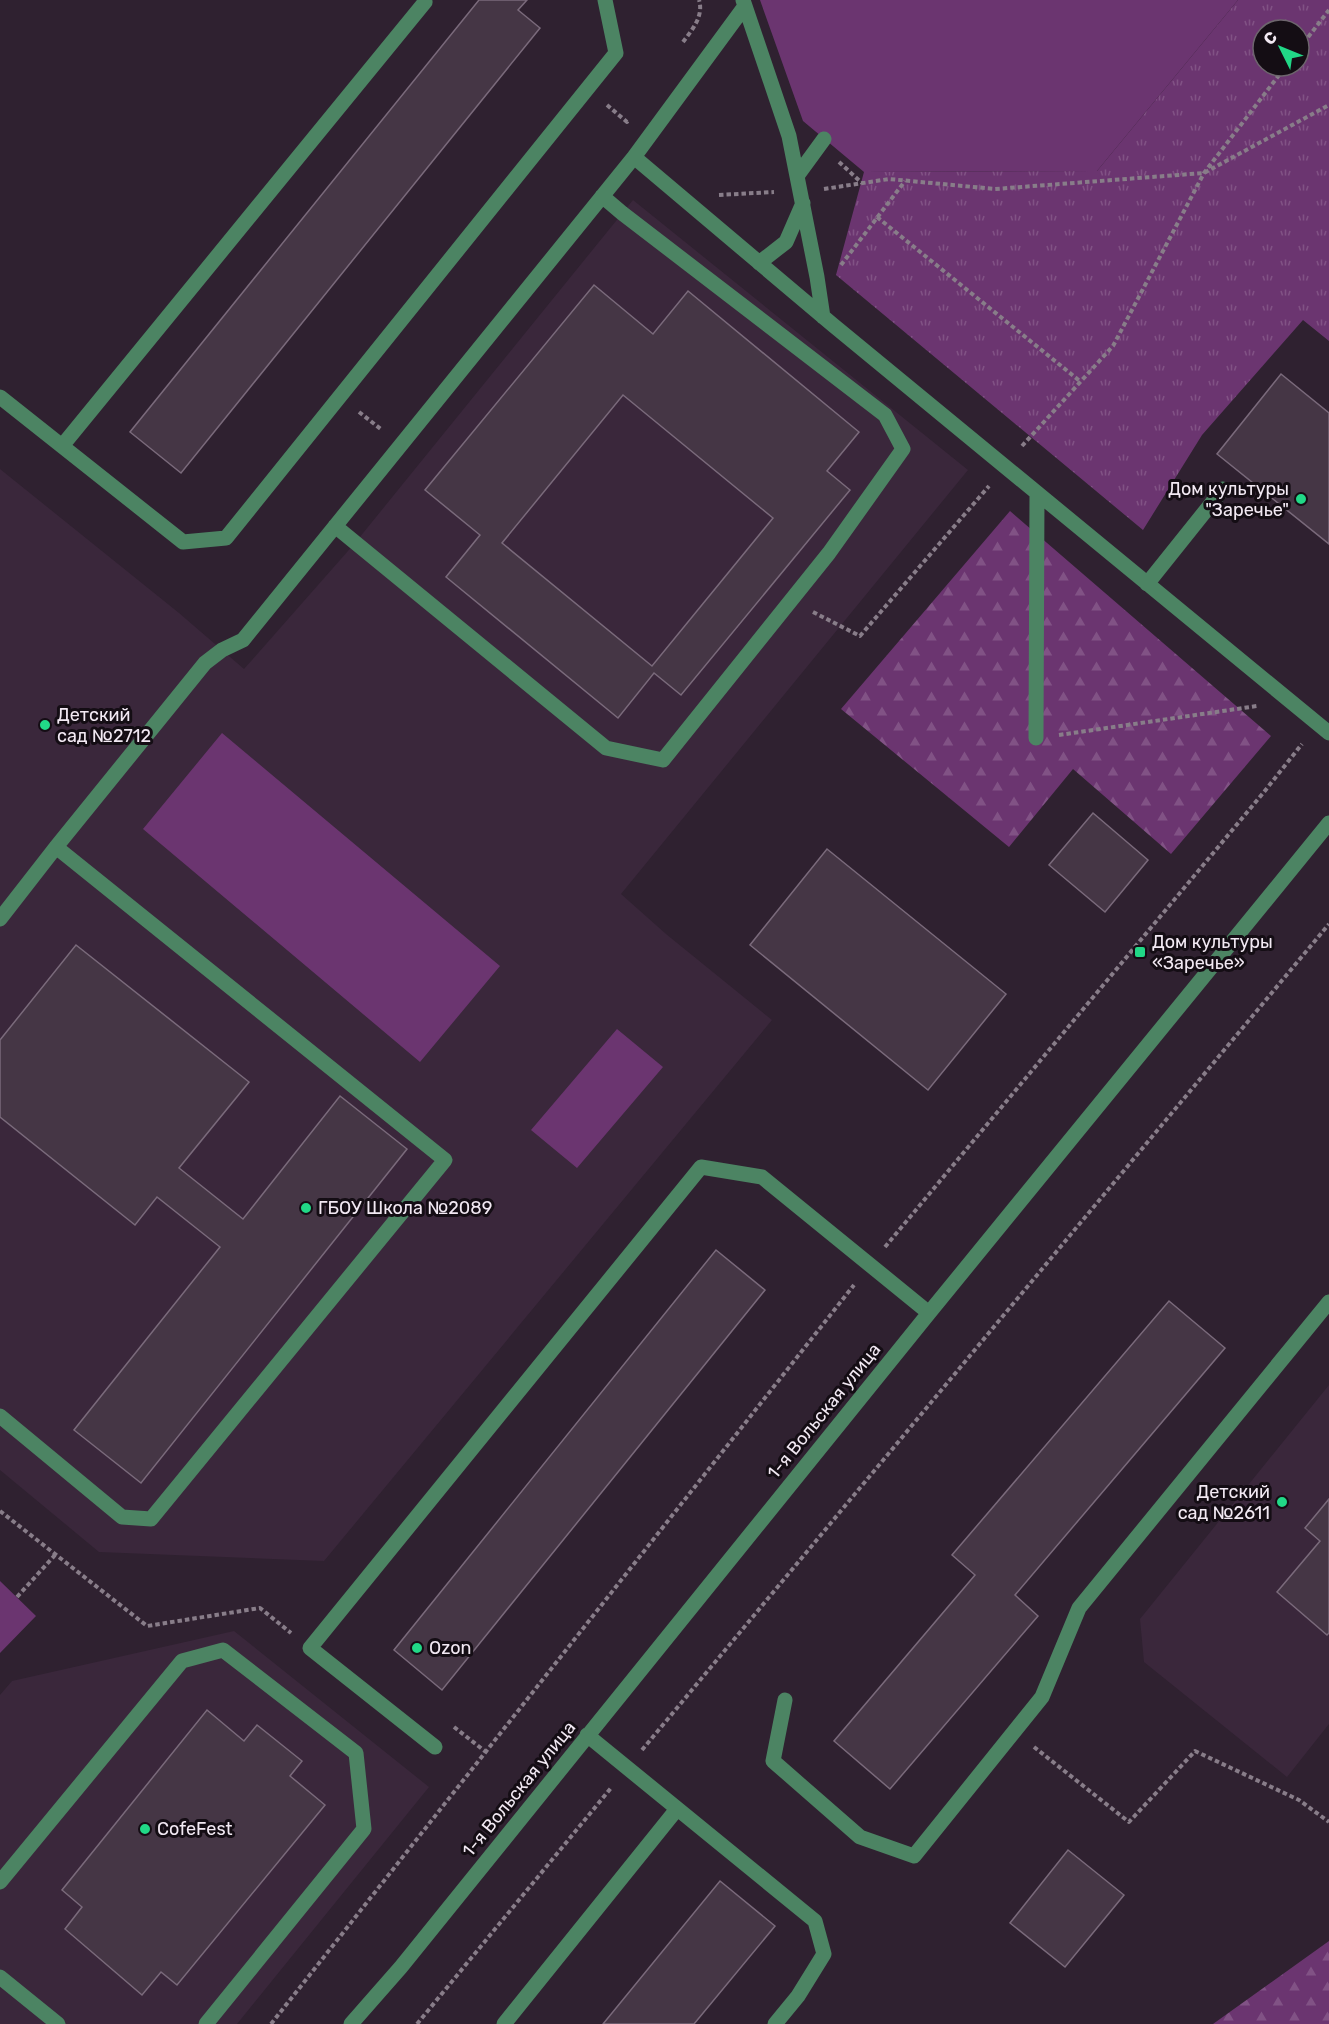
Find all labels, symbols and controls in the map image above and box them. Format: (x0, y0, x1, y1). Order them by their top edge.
north arrow (1251, 18, 1311, 78)
text: С (1260, 28, 1281, 49)
place label: Дом культуры "Заречье" (1168, 478, 1289, 521)
marker: Дом культуры "Заречье" (1294, 492, 1308, 506)
place label: Детский сад №2712 (57, 704, 151, 747)
marker: Детский сад №2712 (38, 718, 52, 732)
place label: Дом культуры «Заречье» (1152, 931, 1273, 974)
marker: Дом культуры «Заречье» (1133, 945, 1147, 959)
place label: ГБОУ Школа №2089 (318, 1197, 492, 1219)
marker: ГБОУ Школа №2089 (299, 1201, 313, 1215)
street label: 1-я Вольская улица (763, 1339, 885, 1483)
place label: Детский сад №2611 (1178, 1481, 1270, 1524)
marker: Детский сад №2611 (1275, 1495, 1289, 1509)
place label: Ozon (429, 1637, 471, 1659)
marker: Ozon (410, 1641, 424, 1655)
street label: 1-я Вольская улица (458, 1717, 580, 1861)
place label: CofeFest (157, 1818, 233, 1840)
marker: CofeFest (138, 1822, 152, 1836)

